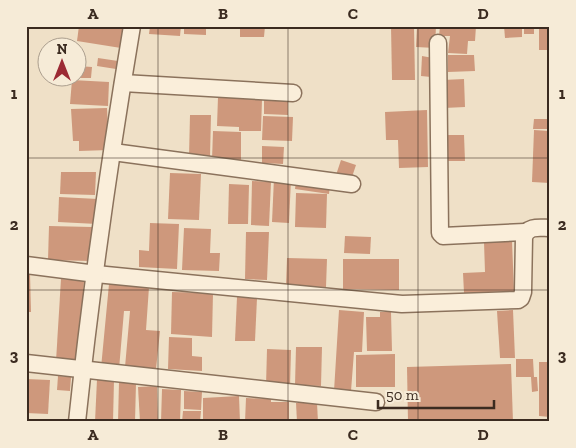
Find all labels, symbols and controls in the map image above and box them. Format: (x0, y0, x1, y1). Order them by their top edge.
text: A (88, 4, 99, 23)
text: B (218, 4, 228, 23)
text: C (348, 4, 358, 23)
text: D (477, 4, 489, 23)
north arrow (38, 38, 88, 88)
text: N (57, 41, 68, 58)
text: 1 (11, 84, 18, 103)
text: 1 (559, 84, 566, 103)
text: 2 (10, 215, 19, 234)
text: 2 (558, 215, 567, 234)
text: 3 (10, 346, 19, 365)
text: 3 (558, 346, 567, 365)
scale bar (378, 378, 495, 410)
text: 50 m (386, 386, 419, 404)
text: A (88, 425, 99, 444)
text: B (218, 425, 228, 444)
text: C (348, 425, 358, 444)
text: D (477, 425, 489, 444)

